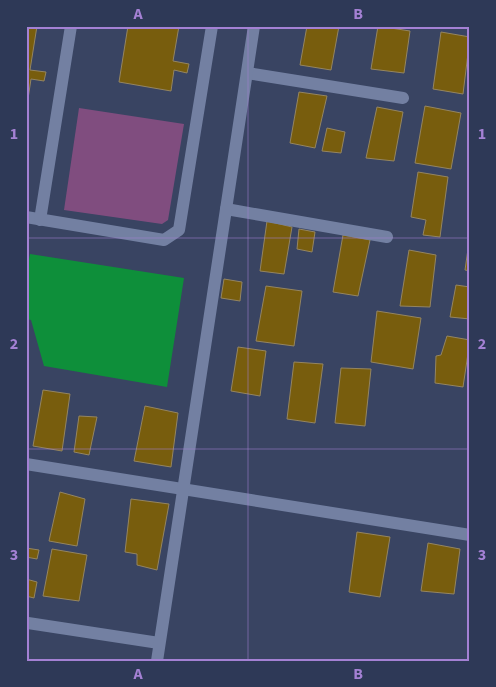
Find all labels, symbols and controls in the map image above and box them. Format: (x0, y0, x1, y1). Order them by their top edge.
text: A (132, 3, 143, 25)
text: B (353, 3, 363, 25)
text: 1 (10, 123, 18, 145)
text: 1 (478, 123, 486, 145)
text: 2 (10, 333, 18, 355)
text: 2 (478, 333, 486, 355)
text: 3 (10, 544, 18, 566)
text: 3 (478, 544, 486, 566)
text: A (132, 663, 143, 685)
text: B (353, 663, 363, 685)

